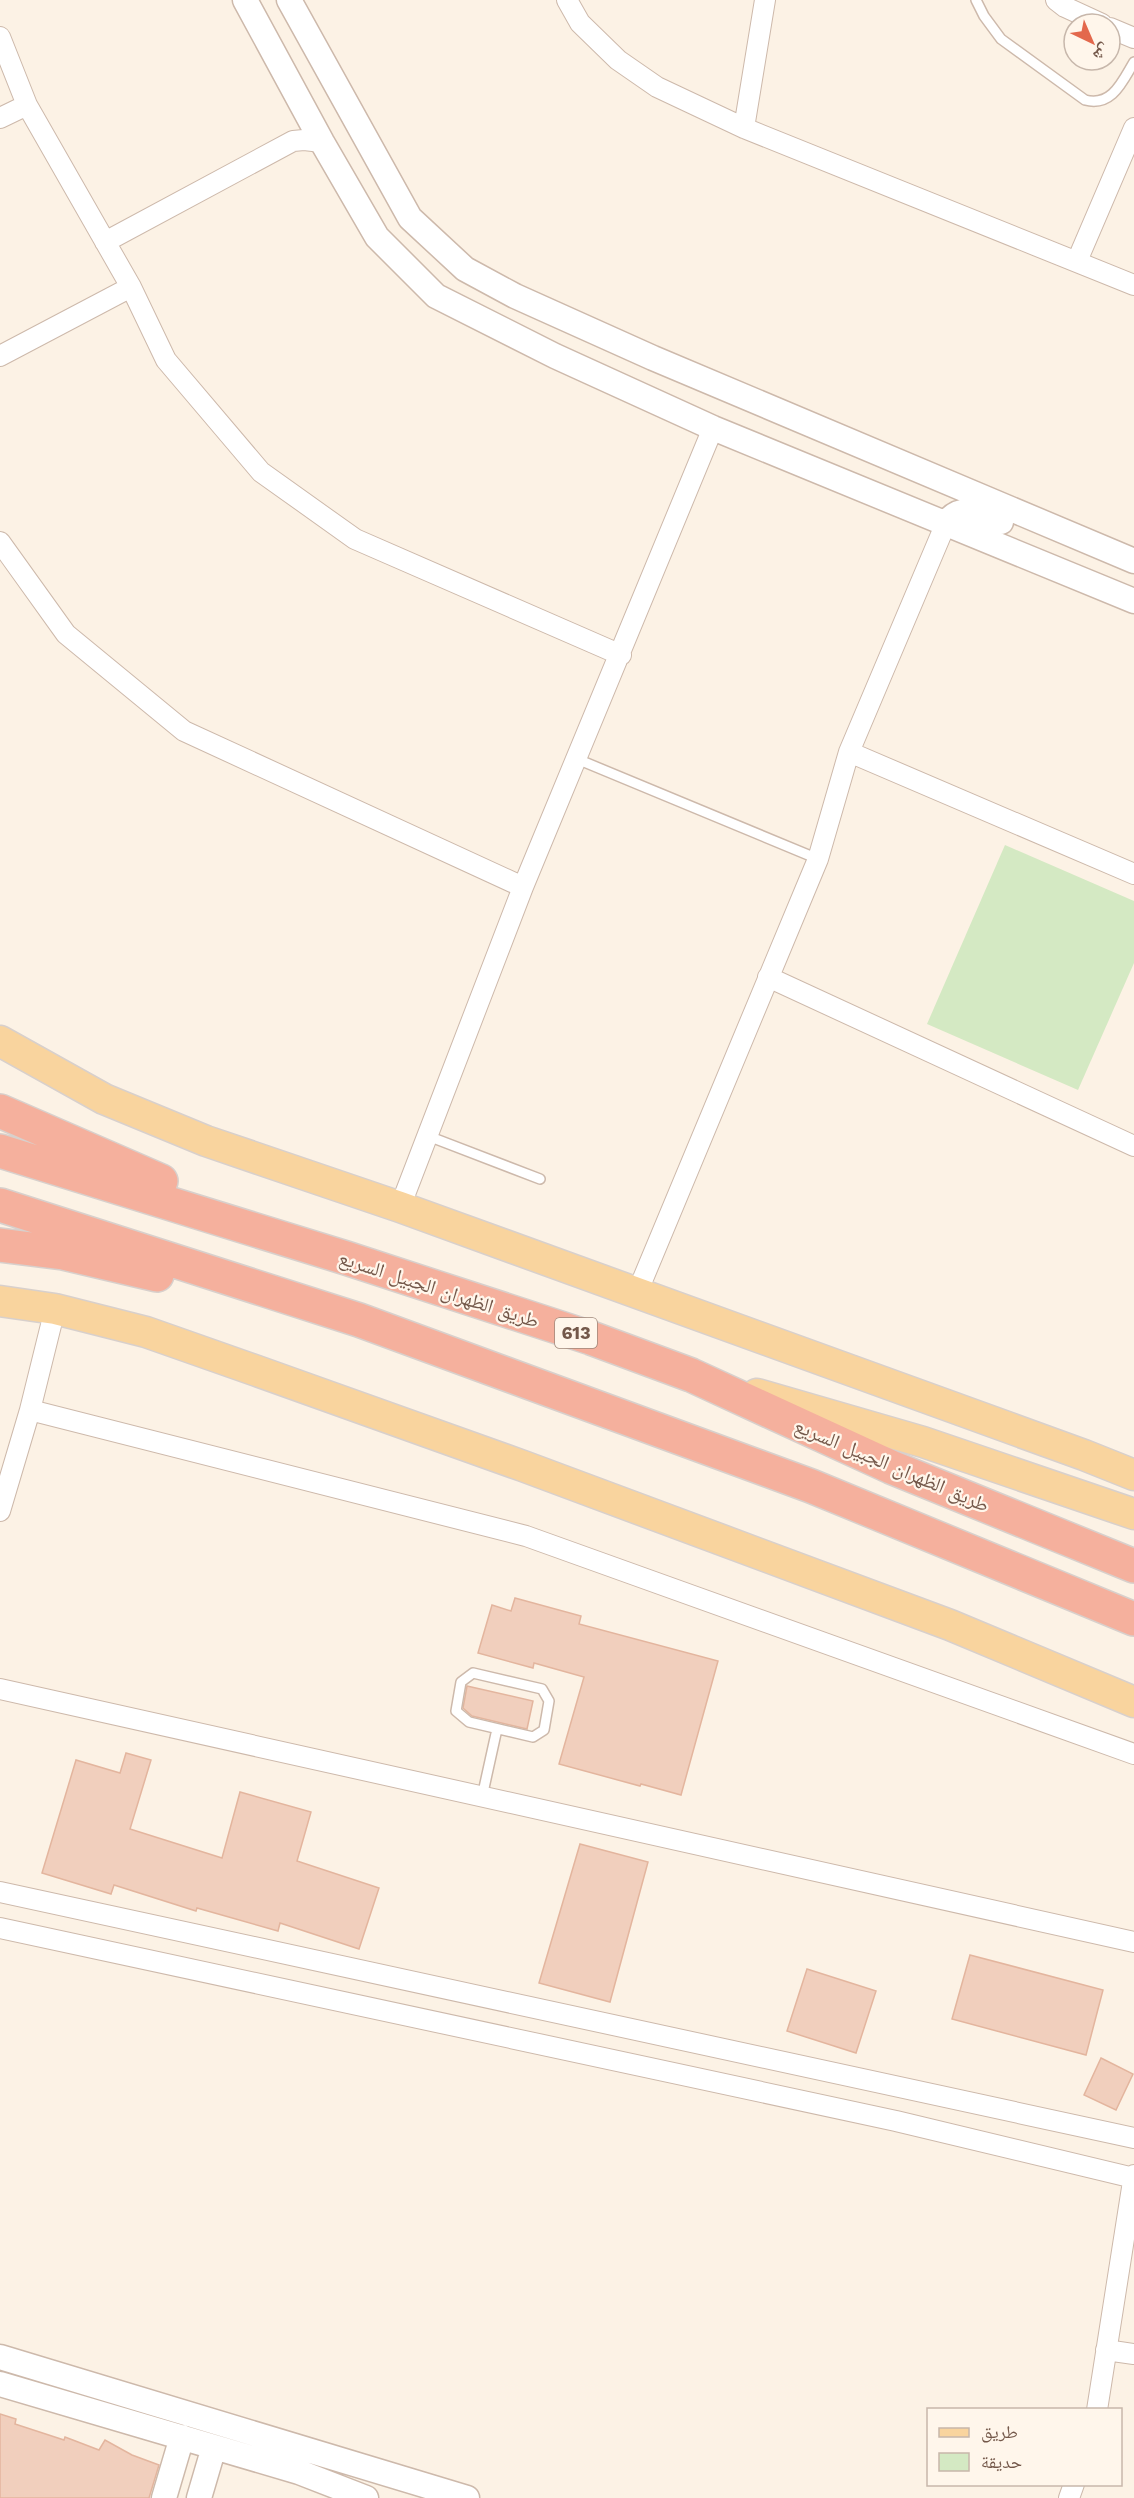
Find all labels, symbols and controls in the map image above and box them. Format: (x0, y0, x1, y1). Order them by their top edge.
north arrow (1062, 12, 1122, 72)
text: ش (1089, 40, 1115, 65)
street label: طريق الظهران الجبيل السريع (336, 1245, 542, 1334)
road number: 613 (555, 1318, 597, 1348)
street label: طريق الظهران الجبيل السريع (791, 1413, 993, 1518)
legend (927, 2408, 1122, 2486)
text: طريق (981, 2421, 1018, 2443)
text: حديقة (981, 2451, 1022, 2472)

